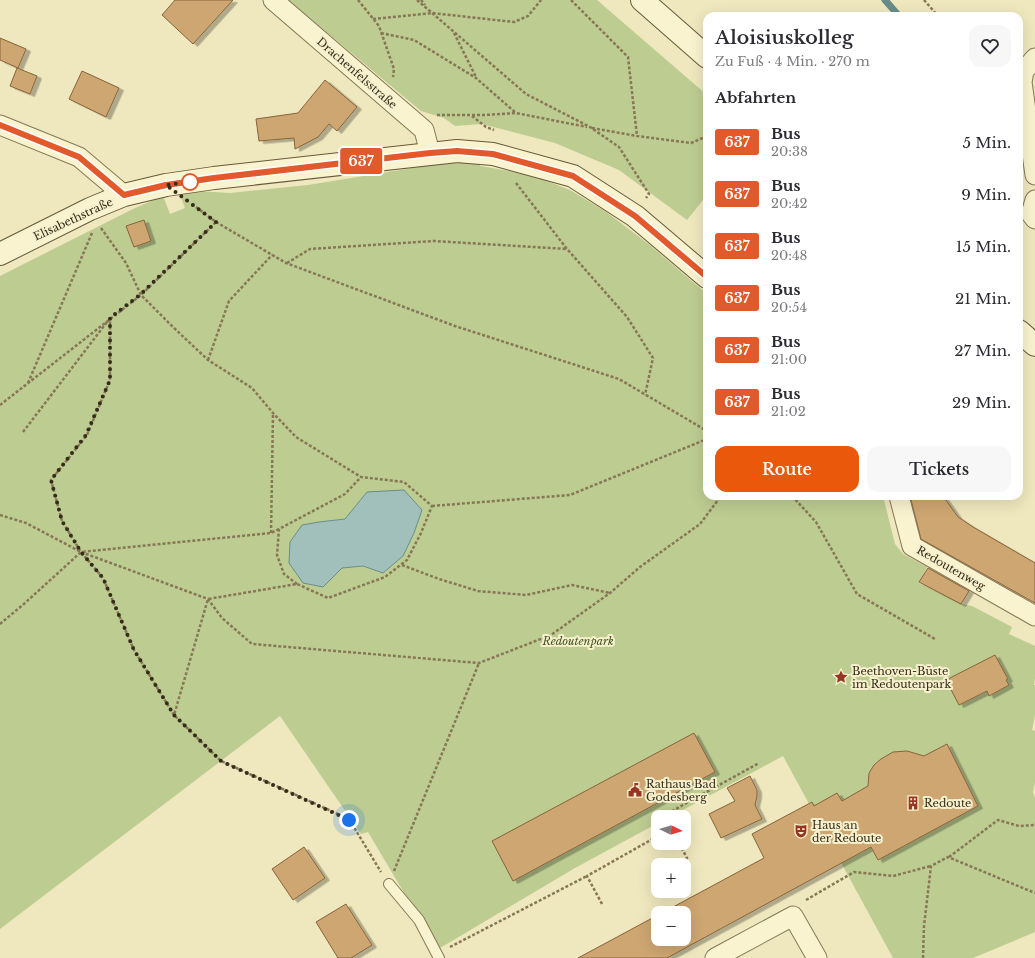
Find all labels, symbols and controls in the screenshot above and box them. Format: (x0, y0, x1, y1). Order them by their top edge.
button: heart (969, 25, 1011, 67)
text: Aloisiuskolleg (715, 26, 853, 49)
street label: Drachenfelsstraße (314, 34, 400, 112)
text: Zu Fuß · 4 Min. · 270 m (715, 53, 870, 70)
text: Abfahrten (715, 88, 796, 107)
text: Bus (771, 124, 801, 143)
text: 637 (724, 133, 750, 151)
text: 5 Min. (962, 133, 1011, 152)
text: 20:38 (771, 143, 808, 160)
line badge: 637 (338, 148, 384, 174)
text: 637 (348, 152, 374, 170)
unlabelled marker (181, 173, 199, 191)
text: Bus (771, 176, 801, 195)
text: 637 (724, 185, 750, 203)
text: 9 Min. (961, 185, 1011, 204)
street label: Elisabethstraße (31, 194, 115, 244)
text: 20:42 (771, 195, 808, 212)
text: Bus (771, 228, 801, 247)
text: 637 (724, 237, 750, 255)
text: 15 Min. (956, 237, 1011, 256)
text: 20:48 (771, 247, 807, 264)
text: Bus (771, 280, 801, 299)
text: 637 (724, 289, 750, 307)
text: 21 Min. (955, 289, 1011, 308)
text: 20:54 (771, 299, 807, 316)
text: Bus (771, 332, 801, 351)
text: 637 (724, 341, 750, 359)
text: 27 Min. (954, 341, 1011, 360)
text: 21:00 (771, 351, 807, 368)
text: Bus (771, 384, 801, 403)
text: 637 (724, 393, 750, 411)
text: 29 Min. (952, 393, 1011, 412)
text: 21:02 (771, 403, 806, 420)
button: Route (715, 446, 859, 492)
button: Tickets (867, 446, 1011, 492)
street label: Redoutenweg (914, 543, 988, 593)
park label: Redoutenpark (541, 634, 614, 648)
place label: Beethoven-Büste im Redoutenpark (852, 664, 951, 691)
place icon: Beethoven-Büste im Redoutenpark (833, 669, 849, 685)
place label: Rathaus Bad Godesberg (646, 777, 717, 804)
public building icon: Rathaus Bad Godesberg (627, 782, 643, 798)
building icon: Redoute (905, 795, 921, 811)
place label: Redoute (924, 796, 971, 810)
your location (339, 810, 359, 830)
north arrow (651, 810, 691, 850)
map controls (651, 810, 691, 946)
place label: Haus an der Redoute (812, 818, 881, 845)
theatre icon: Haus an der Redoute (793, 823, 809, 839)
button: + (651, 858, 691, 898)
button: − (651, 906, 691, 946)

